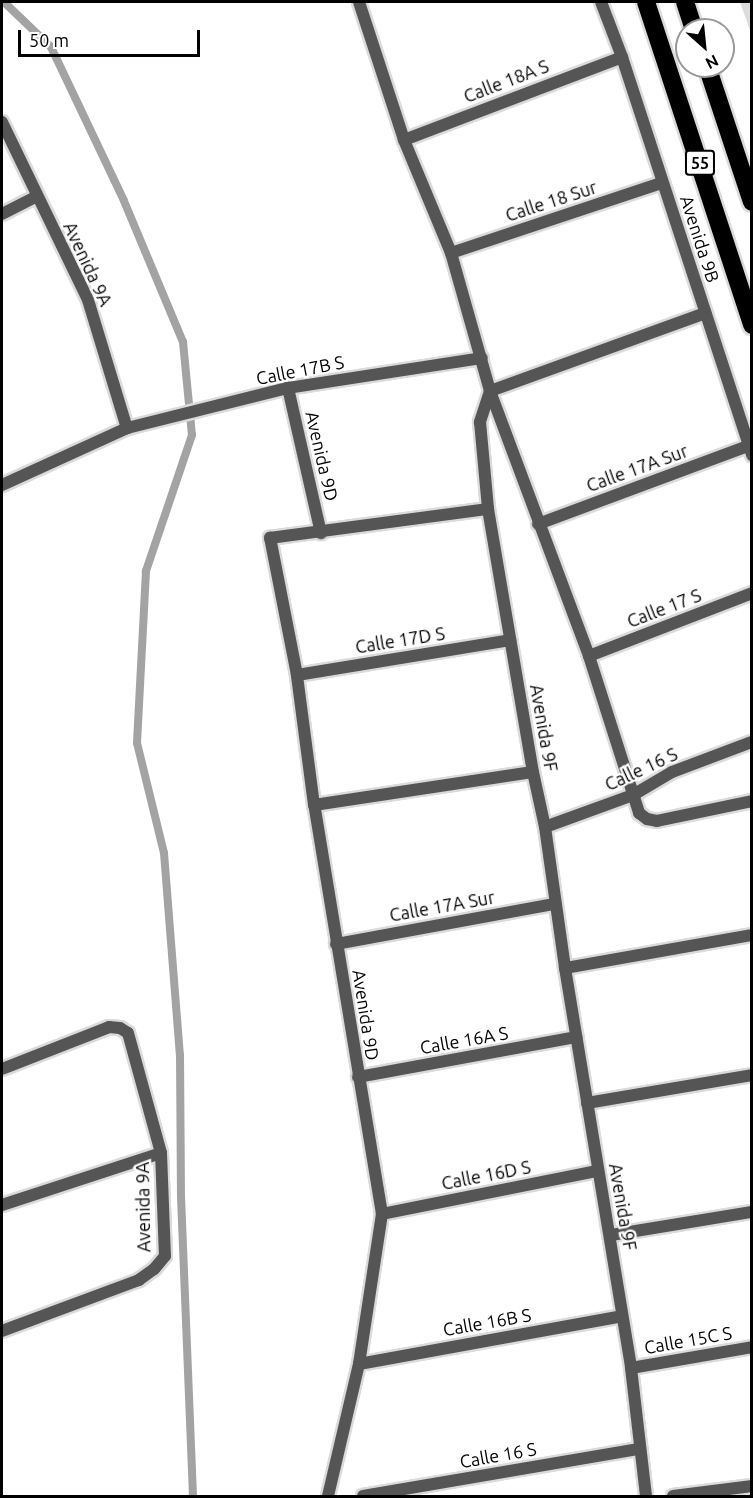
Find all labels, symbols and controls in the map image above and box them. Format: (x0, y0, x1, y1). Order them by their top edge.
scale bar (21, 18, 202, 56)
north arrow (675, 18, 735, 78)
text: 50 m (29, 30, 69, 50)
text: N (703, 52, 722, 73)
street label: Calle 18A S (460, 55, 552, 107)
road number: 55 (684, 150, 716, 176)
street label: Calle 18 Sur (503, 176, 599, 226)
street label: Avenida 9B (676, 193, 724, 285)
street label: Avenida 9A (59, 218, 117, 310)
street label: Calle 17B S (254, 351, 346, 389)
street label: Avenida 9D (301, 409, 343, 503)
street label: Calle 17A Sur (583, 440, 691, 496)
street label: Calle 17 S (624, 584, 704, 632)
street label: Calle 17D S (354, 622, 446, 658)
street label: Avenida 9F (526, 683, 562, 773)
street label: Calle 16 S (601, 743, 681, 795)
street label: Calle 17A Sur (388, 886, 496, 926)
street label: Avenida 9D (348, 968, 384, 1062)
street label: Calle 16A S (418, 1022, 510, 1058)
street label: Calle 16D S (440, 1156, 532, 1194)
street label: Avenida 9A (131, 1162, 155, 1252)
street label: Avenida 9F (605, 1162, 641, 1252)
street label: Calle 16B S (441, 1304, 533, 1340)
street label: Calle 15C S (642, 1322, 734, 1358)
street label: Calle 16 S (458, 1438, 538, 1472)

